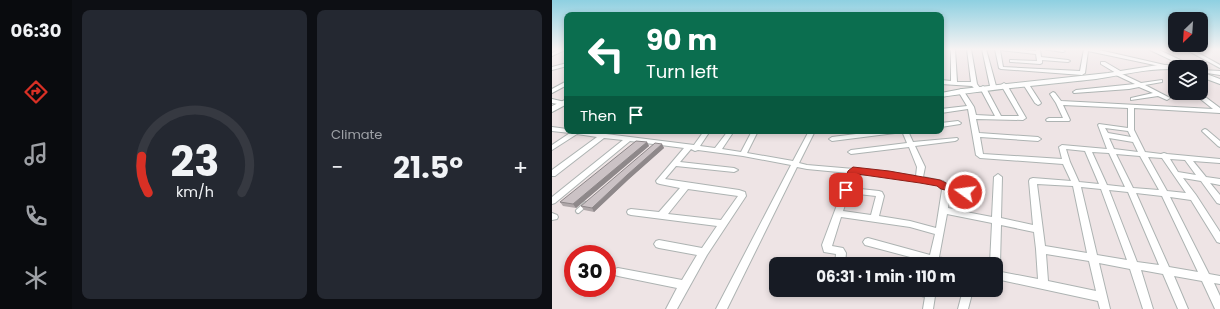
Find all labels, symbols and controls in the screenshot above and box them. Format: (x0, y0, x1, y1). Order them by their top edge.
north arrow (1168, 12, 1208, 52)
map controls (1168, 12, 1208, 100)
text: 06:30 (11, 18, 61, 43)
text: 90 m (646, 21, 717, 60)
icon: left (580, 28, 632, 80)
text: Turn left (646, 59, 718, 84)
button: layers (1168, 60, 1208, 100)
icon: directions (22, 78, 50, 106)
icon: arrive (625, 104, 647, 126)
text: Then (580, 105, 617, 126)
text: Climate (331, 125, 382, 144)
text: 23 (170, 131, 219, 190)
icon: music (22, 140, 50, 168)
text: 21.5° (393, 146, 463, 189)
text: − (331, 152, 343, 183)
text: + (513, 152, 528, 183)
position arrow (944, 171, 986, 213)
pin (829, 173, 863, 207)
icon: arrive (835, 179, 857, 201)
text: km/h (175, 181, 214, 201)
icon: phone (22, 202, 50, 230)
speed limit sign: 30 (564, 245, 616, 297)
icon: climate (22, 264, 50, 292)
text: 06:31 · 1 min · 110 m (816, 266, 956, 287)

